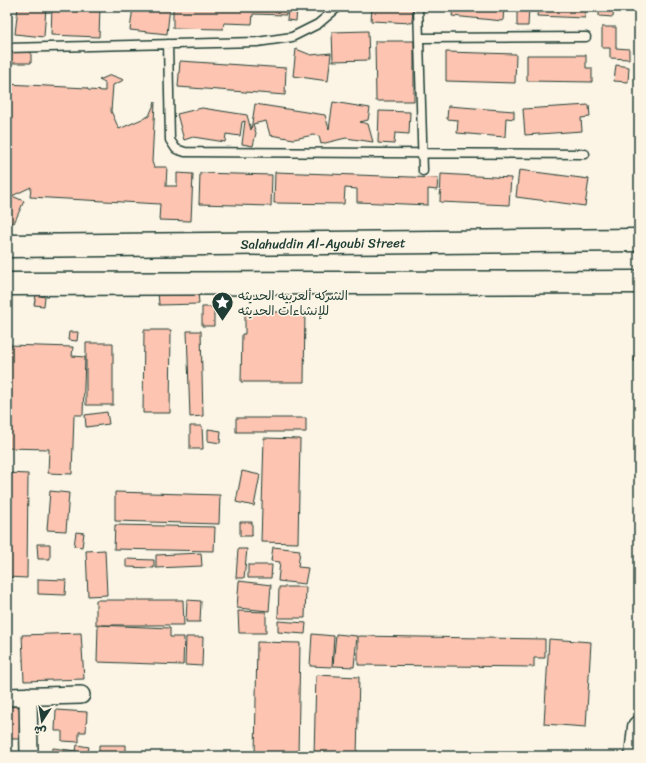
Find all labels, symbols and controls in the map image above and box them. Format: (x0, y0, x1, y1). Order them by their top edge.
street label: Salahuddin Al-Ayoubi Street (240, 231, 406, 256)
place label: الشركه ألعربيه الحديثه للإنشاءات الحديثه (238, 284, 348, 322)
place icon: الشركه ألعربيه الحديثه للإنشاءات الحديثه (209, 289, 235, 322)
north arrow (22, 701, 62, 741)
text: ش (32, 720, 48, 741)

